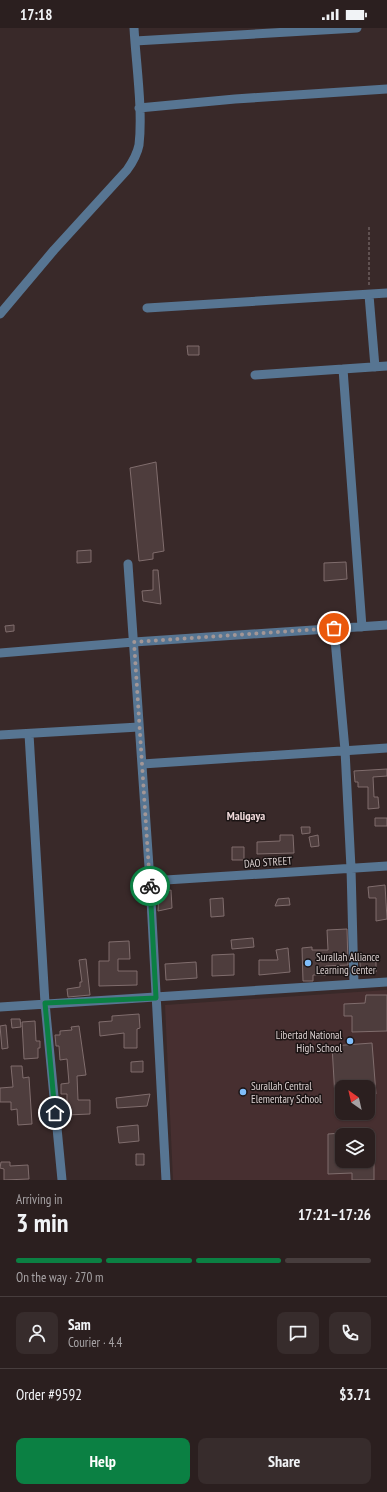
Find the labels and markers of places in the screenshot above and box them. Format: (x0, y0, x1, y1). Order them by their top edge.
pin (317, 611, 351, 645)
place label: Surallah Alliance Learning Center (316, 950, 380, 977)
marker: Surallah Alliance Learning Center (303, 958, 313, 968)
place label: Libertad National High School (276, 1028, 342, 1055)
marker: Libertad National High School (345, 1036, 355, 1046)
place label: Surallah Central Elementary School (251, 1079, 322, 1106)
marker: Surallah Central Elementary School (238, 1087, 248, 1097)
pin (38, 1096, 72, 1130)

